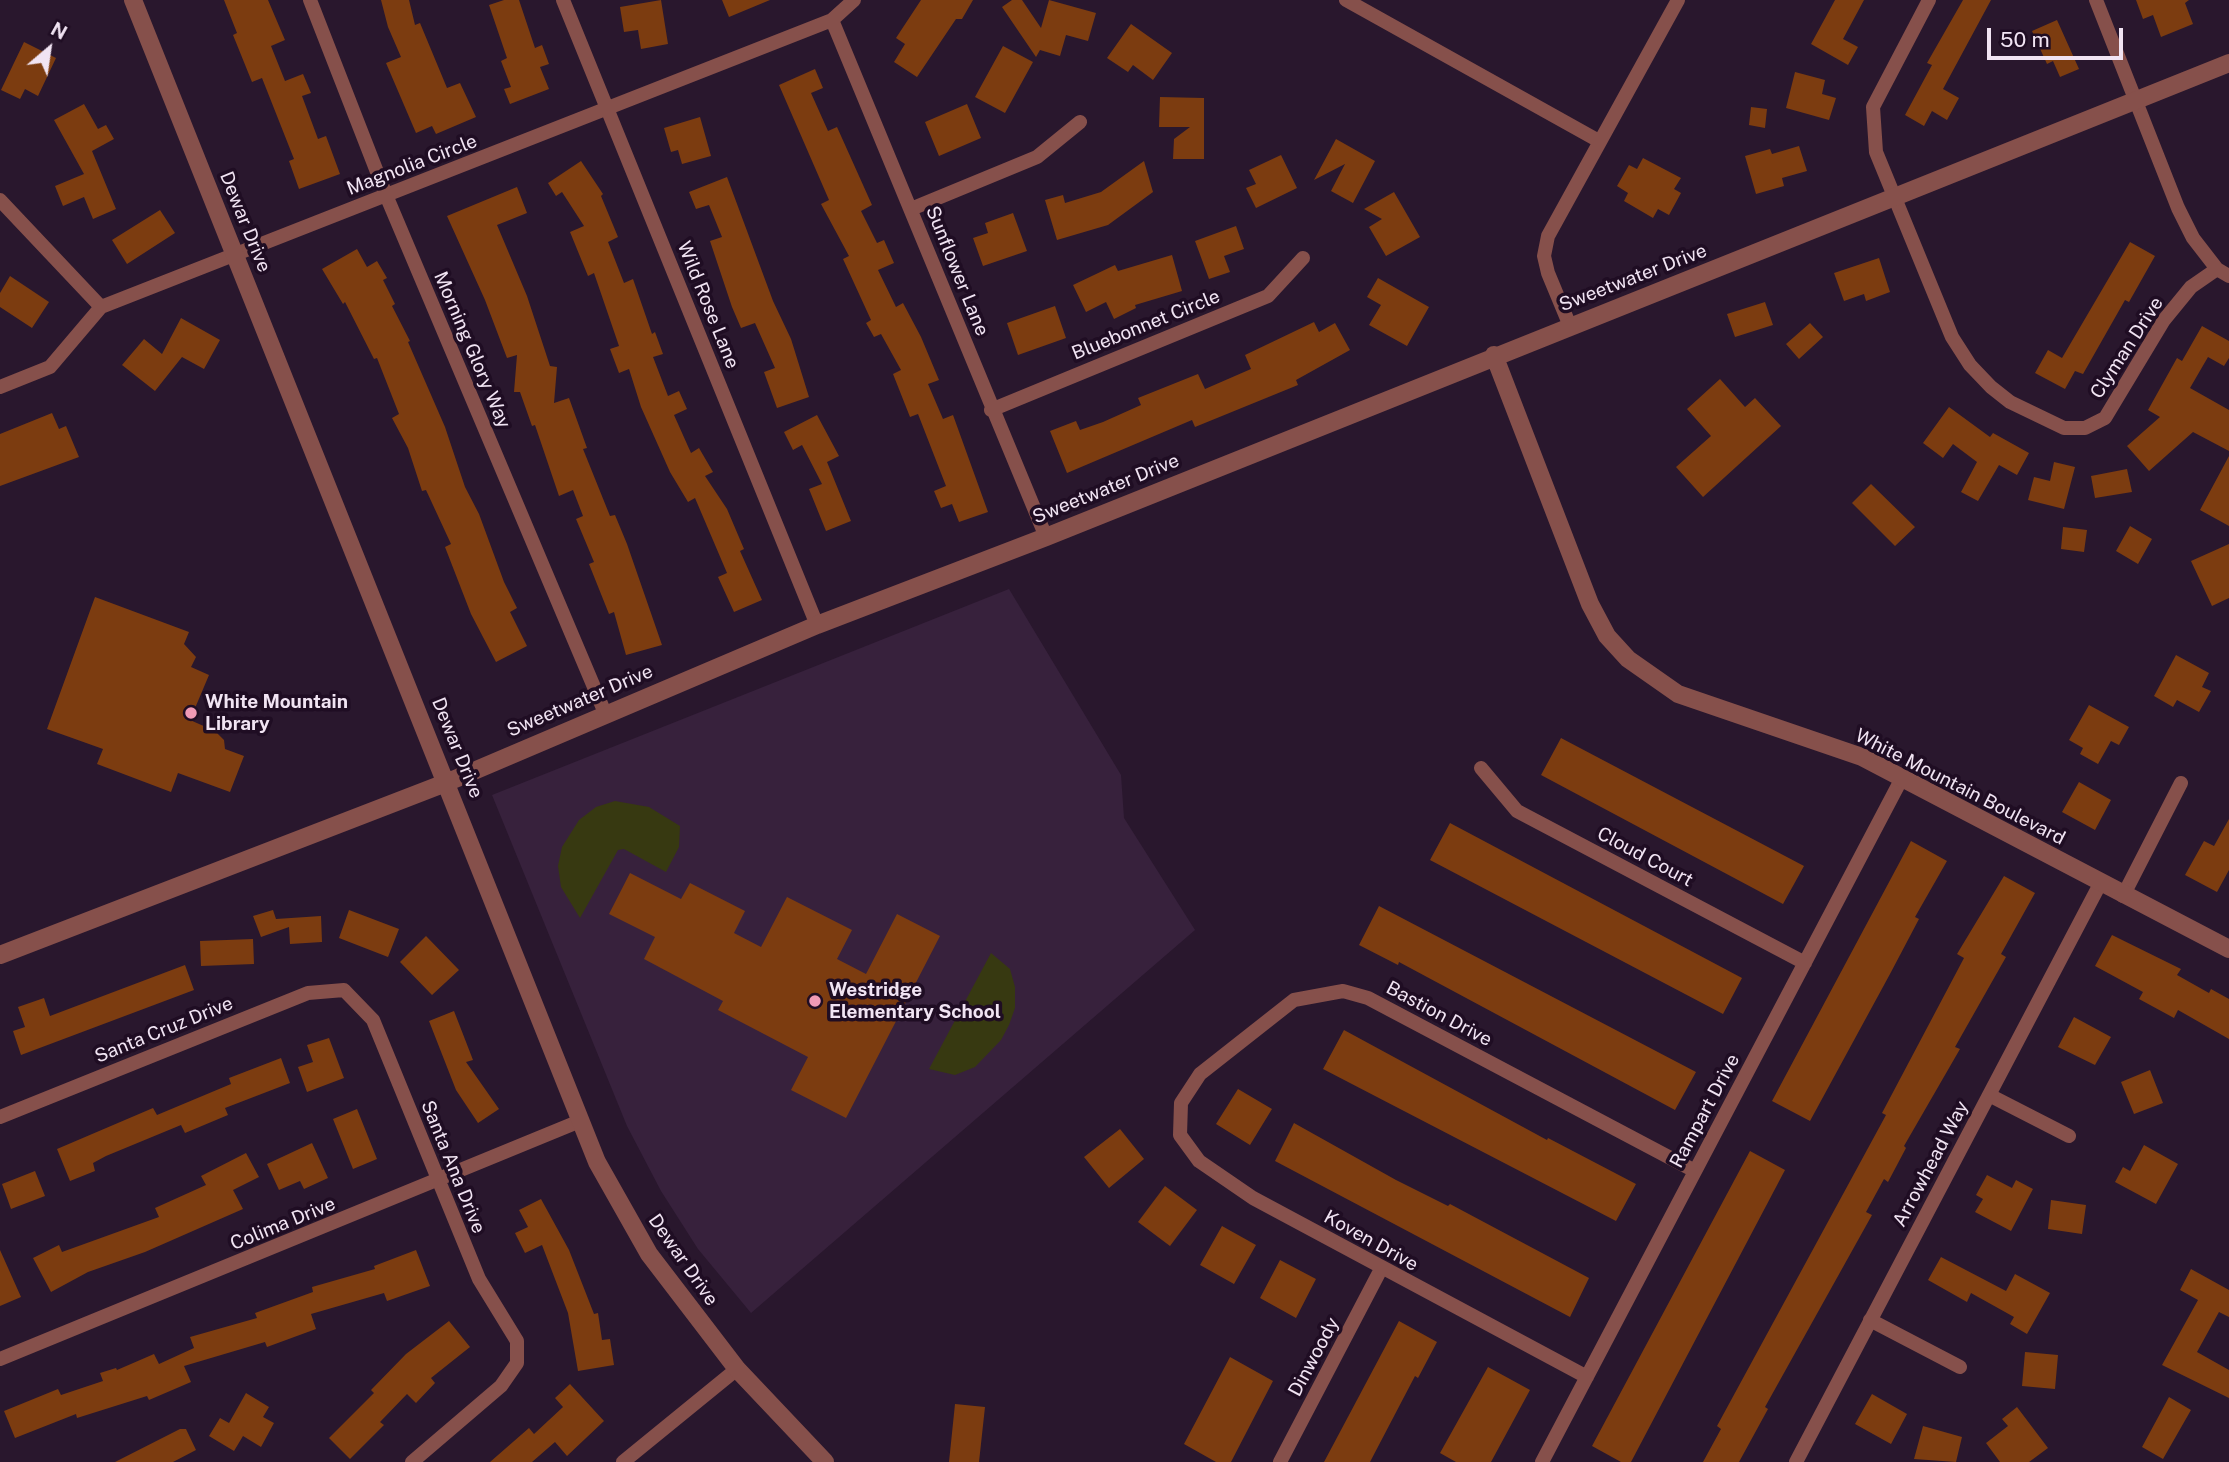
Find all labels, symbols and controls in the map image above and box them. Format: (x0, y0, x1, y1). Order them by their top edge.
north arrow (14, 14, 84, 84)
scale bar (1991, 14, 2128, 58)
text: N (47, 17, 71, 44)
text: 50 m (2000, 27, 2050, 52)
street label: Magnolia Circle (344, 130, 480, 200)
street label: Dewar Drive (214, 168, 276, 276)
street label: Sunflower Lane (921, 203, 993, 339)
street label: Wild Rose Lane (672, 238, 744, 372)
street label: Sweetwater Drive (1556, 239, 1710, 317)
street label: Morning Glory Way (429, 268, 515, 432)
street label: Bluebonnet Circle (1069, 285, 1223, 365)
street label: Clyman Drive (2086, 293, 2168, 403)
street label: Sweetwater Drive (1029, 449, 1183, 529)
street label: Sweetwater Drive (504, 660, 656, 742)
place label: White Mountain Library (205, 691, 348, 735)
street label: Dewar Drive (426, 694, 488, 802)
marker: White Mountain Library (183, 705, 199, 721)
street label: White Mountain Boulevard (1851, 724, 2069, 850)
street label: Cloud Court (1593, 822, 1697, 892)
street label: Bastion Drive (1382, 977, 1496, 1051)
place label: Westridge Elementary School (829, 979, 1001, 1023)
street label: Santa Cruz Drive (92, 992, 236, 1068)
marker: Westridge Elementary School (807, 993, 823, 1009)
street label: Rampart Drive (1665, 1050, 1745, 1172)
street label: Santa Ana Drive (416, 1097, 490, 1237)
street label: Arrowhead Way (1888, 1097, 1974, 1231)
street label: Colima Drive (227, 1193, 339, 1255)
street label: Koven Drive (1320, 1206, 1422, 1276)
street label: Dewar Drive (643, 1210, 723, 1310)
street label: Dinwoody (1284, 1314, 1344, 1400)

